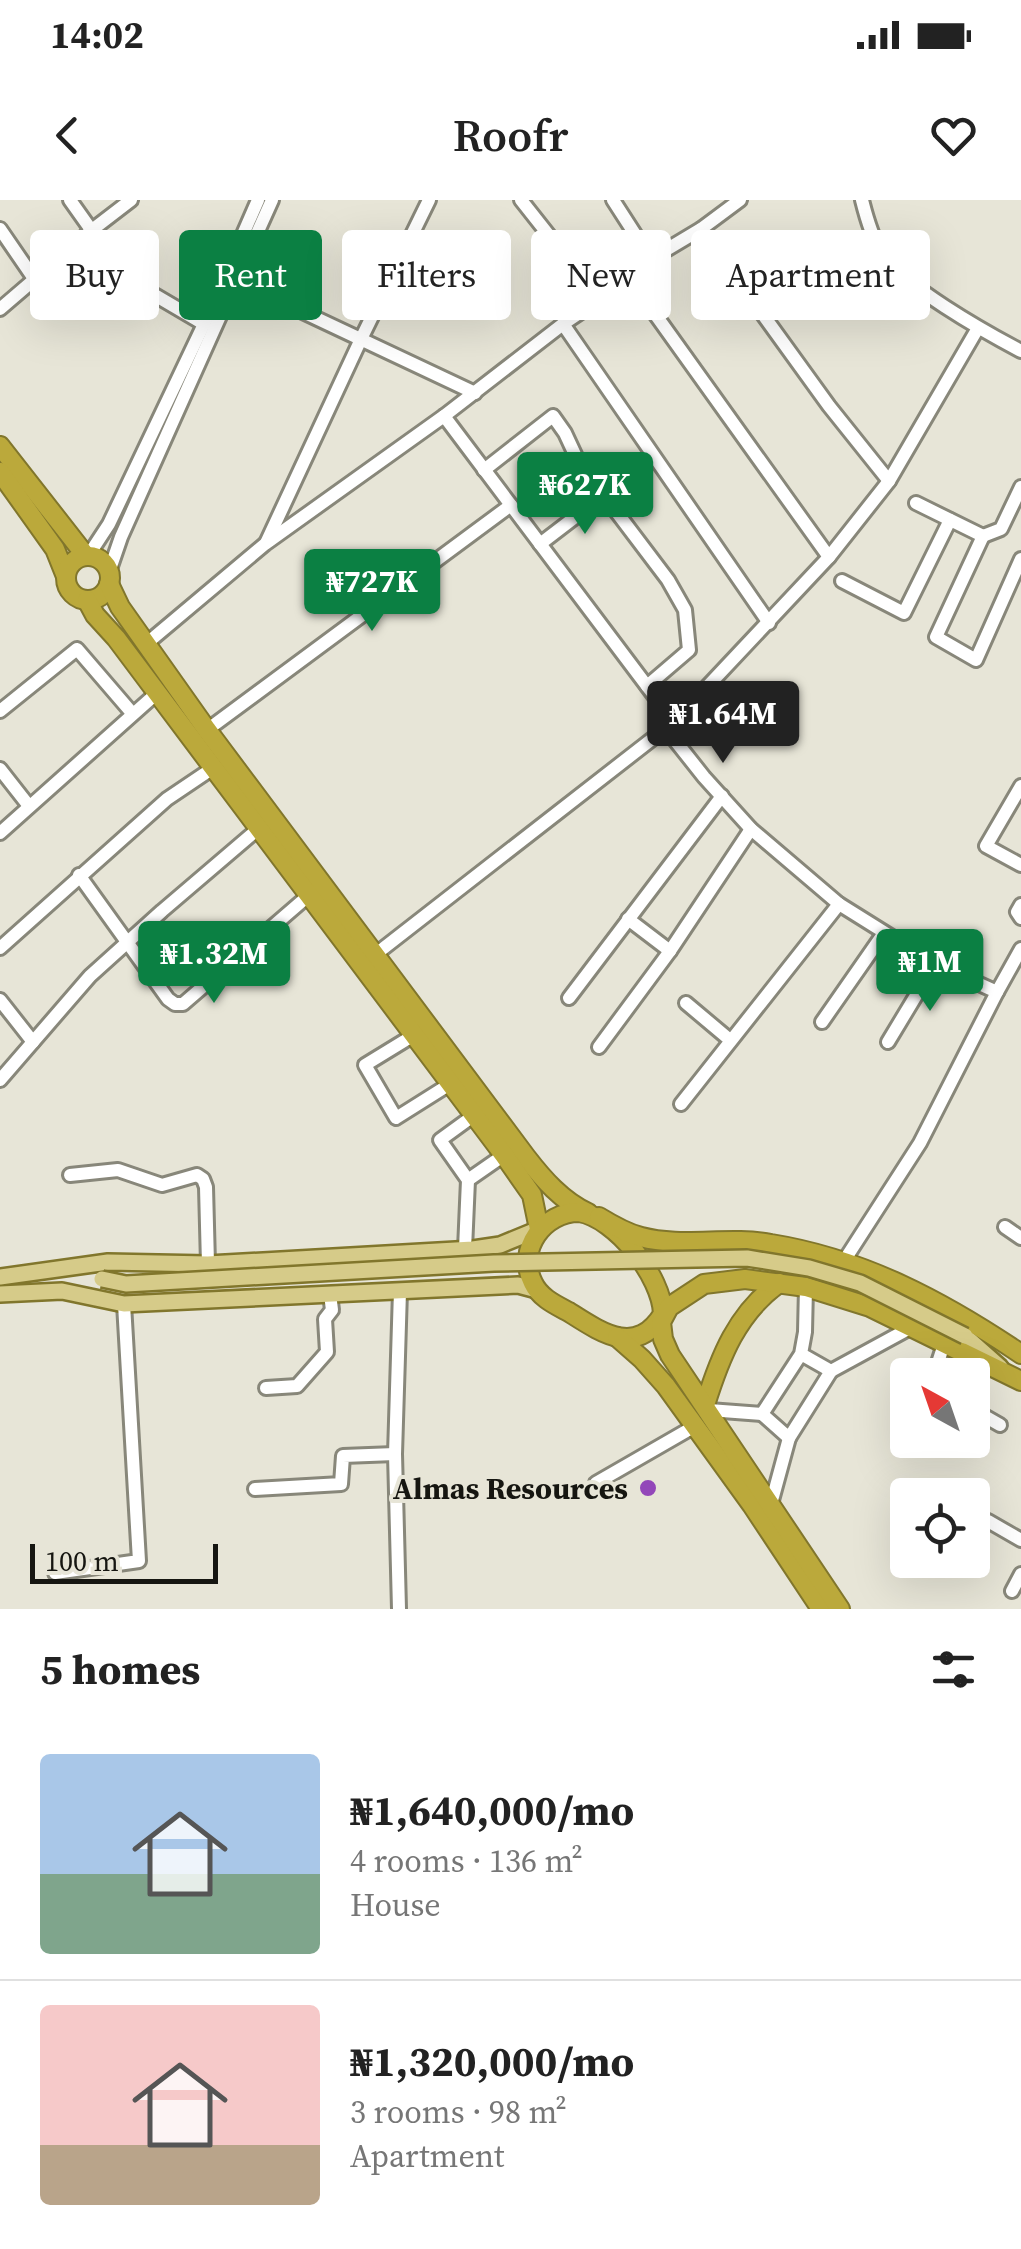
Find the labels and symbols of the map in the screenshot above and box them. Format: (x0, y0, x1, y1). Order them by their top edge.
pin: ₦627K (515, 452, 655, 537)
pin: ₦727K (302, 549, 442, 634)
pin: ₦1.64M (642, 681, 804, 766)
pin: ₦1.32M (133, 921, 295, 1006)
pin: ₦1M (882, 929, 978, 1014)
north arrow (890, 1358, 990, 1458)
place label: Almas Resources (393, 1468, 628, 1509)
marker: Almas Resources (637, 1477, 659, 1499)
scale bar (30, 1539, 218, 1584)

